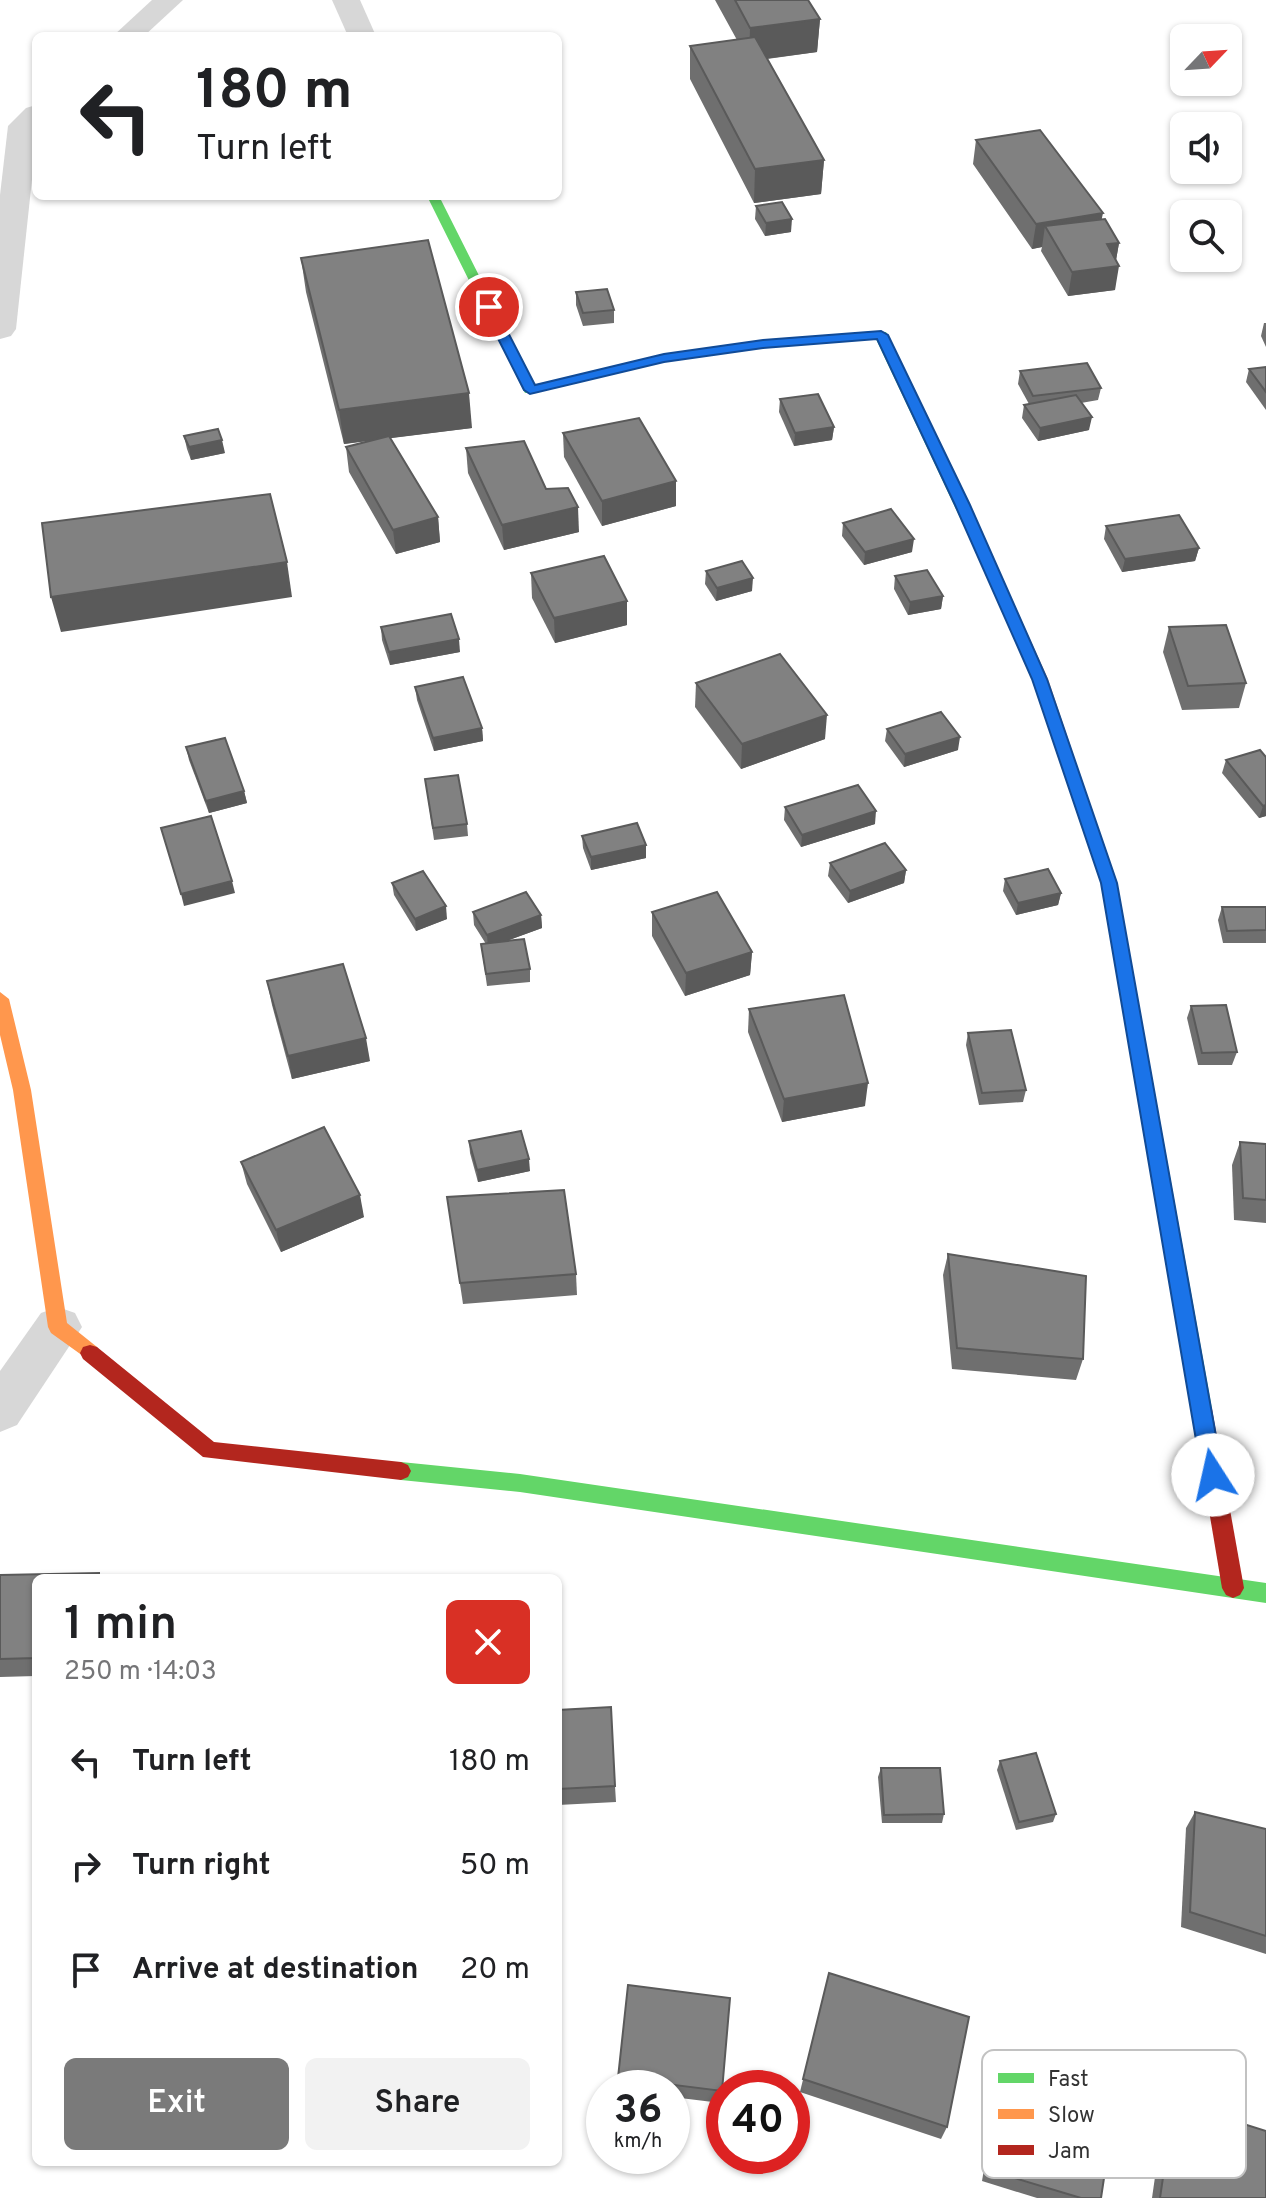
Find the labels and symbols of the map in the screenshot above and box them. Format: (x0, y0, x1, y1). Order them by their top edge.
north arrow (1170, 24, 1242, 96)
pin (455, 273, 523, 341)
position arrow (1171, 1433, 1255, 1517)
legend (982, 2050, 1246, 2178)
text: Fast (1048, 2067, 1089, 2094)
speed limit sign: 40 (706, 2070, 810, 2174)
text: Slow (1048, 2103, 1095, 2130)
text: Jam (1048, 2139, 1091, 2166)

